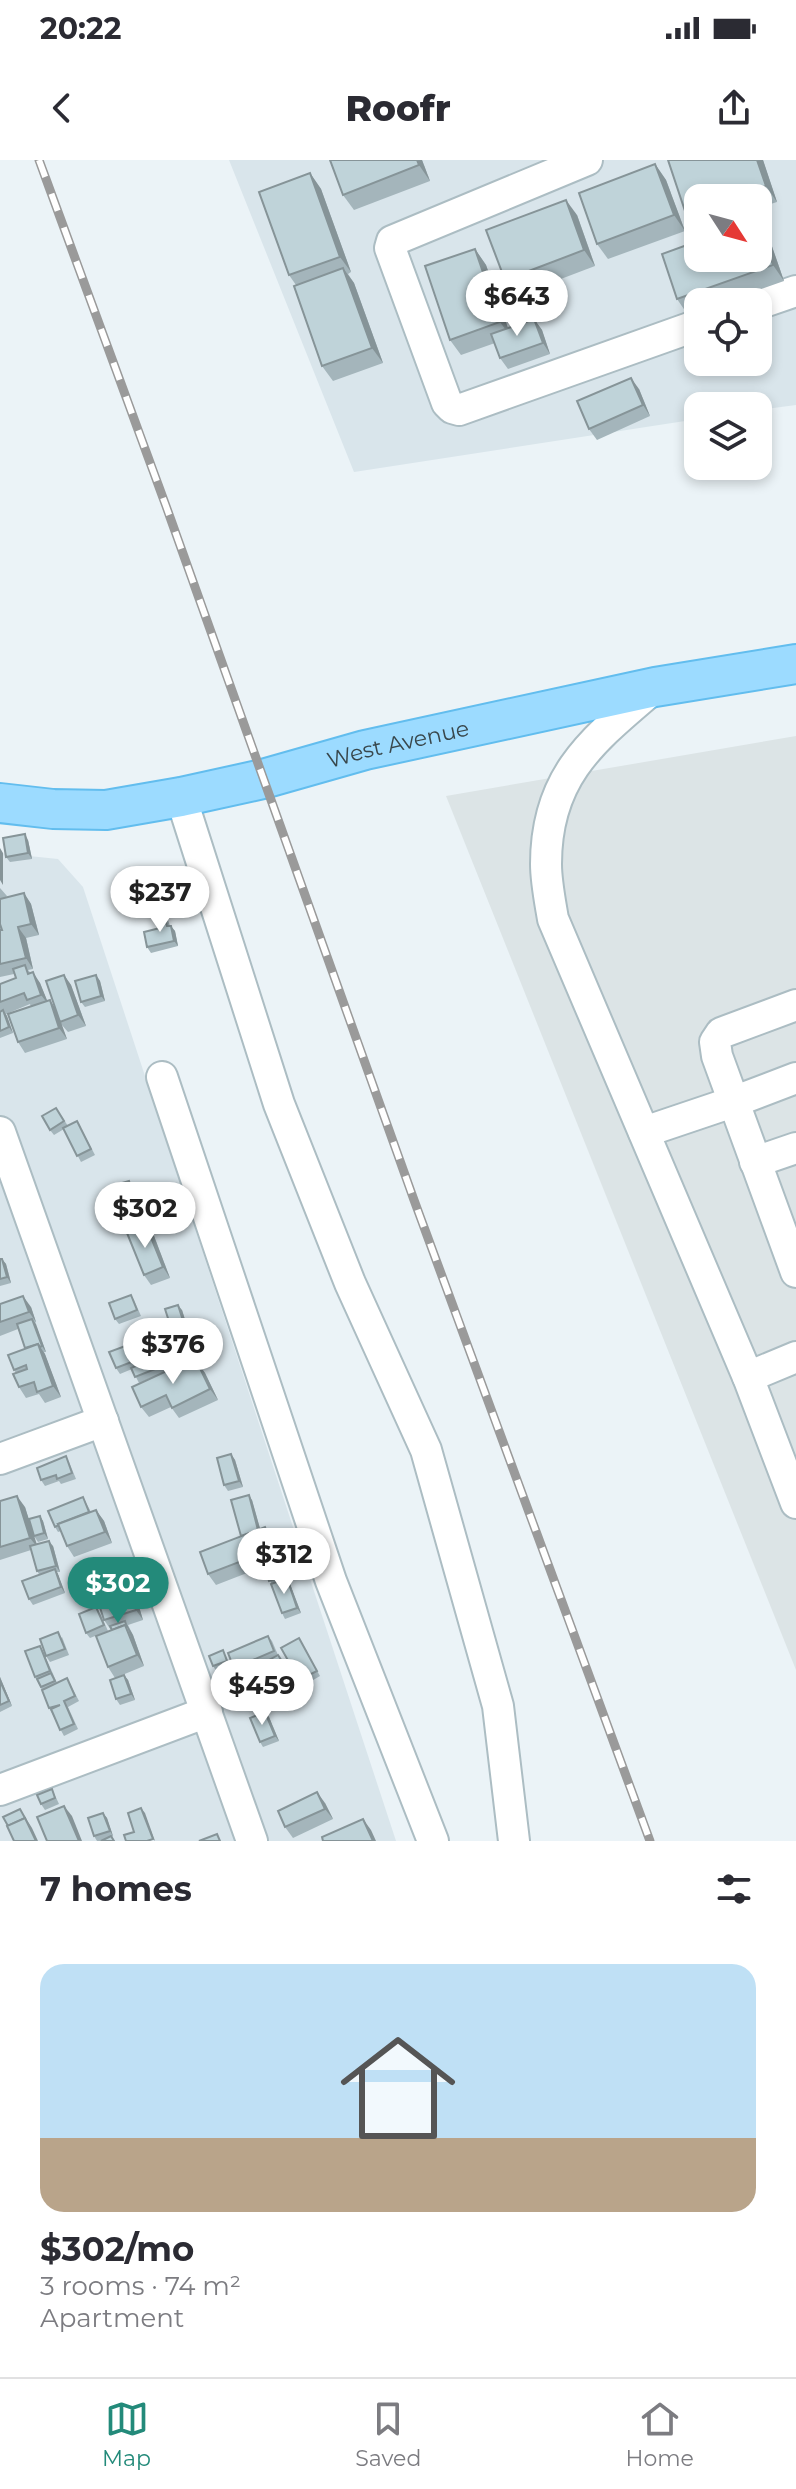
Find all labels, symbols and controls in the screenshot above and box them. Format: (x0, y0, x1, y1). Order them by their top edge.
text: 20:22 (40, 10, 121, 47)
icon: back (40, 86, 84, 130)
text: Roofr (345, 86, 451, 130)
icon: share (712, 86, 756, 130)
north arrow (684, 184, 772, 272)
map controls (684, 184, 772, 480)
pin: $643 (470, 270, 564, 338)
text: $643 (484, 280, 550, 312)
button: locate (684, 288, 772, 376)
button: layers (684, 392, 772, 480)
street label: West Avenue (324, 715, 472, 774)
pin: $237 (113, 866, 207, 934)
text: $237 (128, 876, 192, 908)
pin: $302 (98, 1182, 192, 1250)
text: $302 (113, 1192, 177, 1224)
pin: $376 (126, 1318, 220, 1386)
text: $376 (141, 1328, 205, 1360)
pin: $312 (237, 1528, 331, 1596)
text: $312 (255, 1538, 313, 1570)
pin: $302 (71, 1557, 165, 1625)
text: $302 (86, 1567, 150, 1599)
pin: $459 (215, 1659, 309, 1727)
text: $459 (229, 1669, 295, 1701)
icon: filters (712, 1867, 756, 1911)
text: 7 homes (40, 1868, 192, 1910)
icon: home (326, 2016, 470, 2160)
text: $302/mo (40, 2228, 194, 2270)
text: 3 rooms · 74 m² (40, 2270, 241, 2302)
text: Apartment (40, 2302, 184, 2334)
tab: Map (102, 2397, 151, 2472)
tab: Saved (355, 2397, 421, 2472)
tab: Home (626, 2397, 694, 2472)

